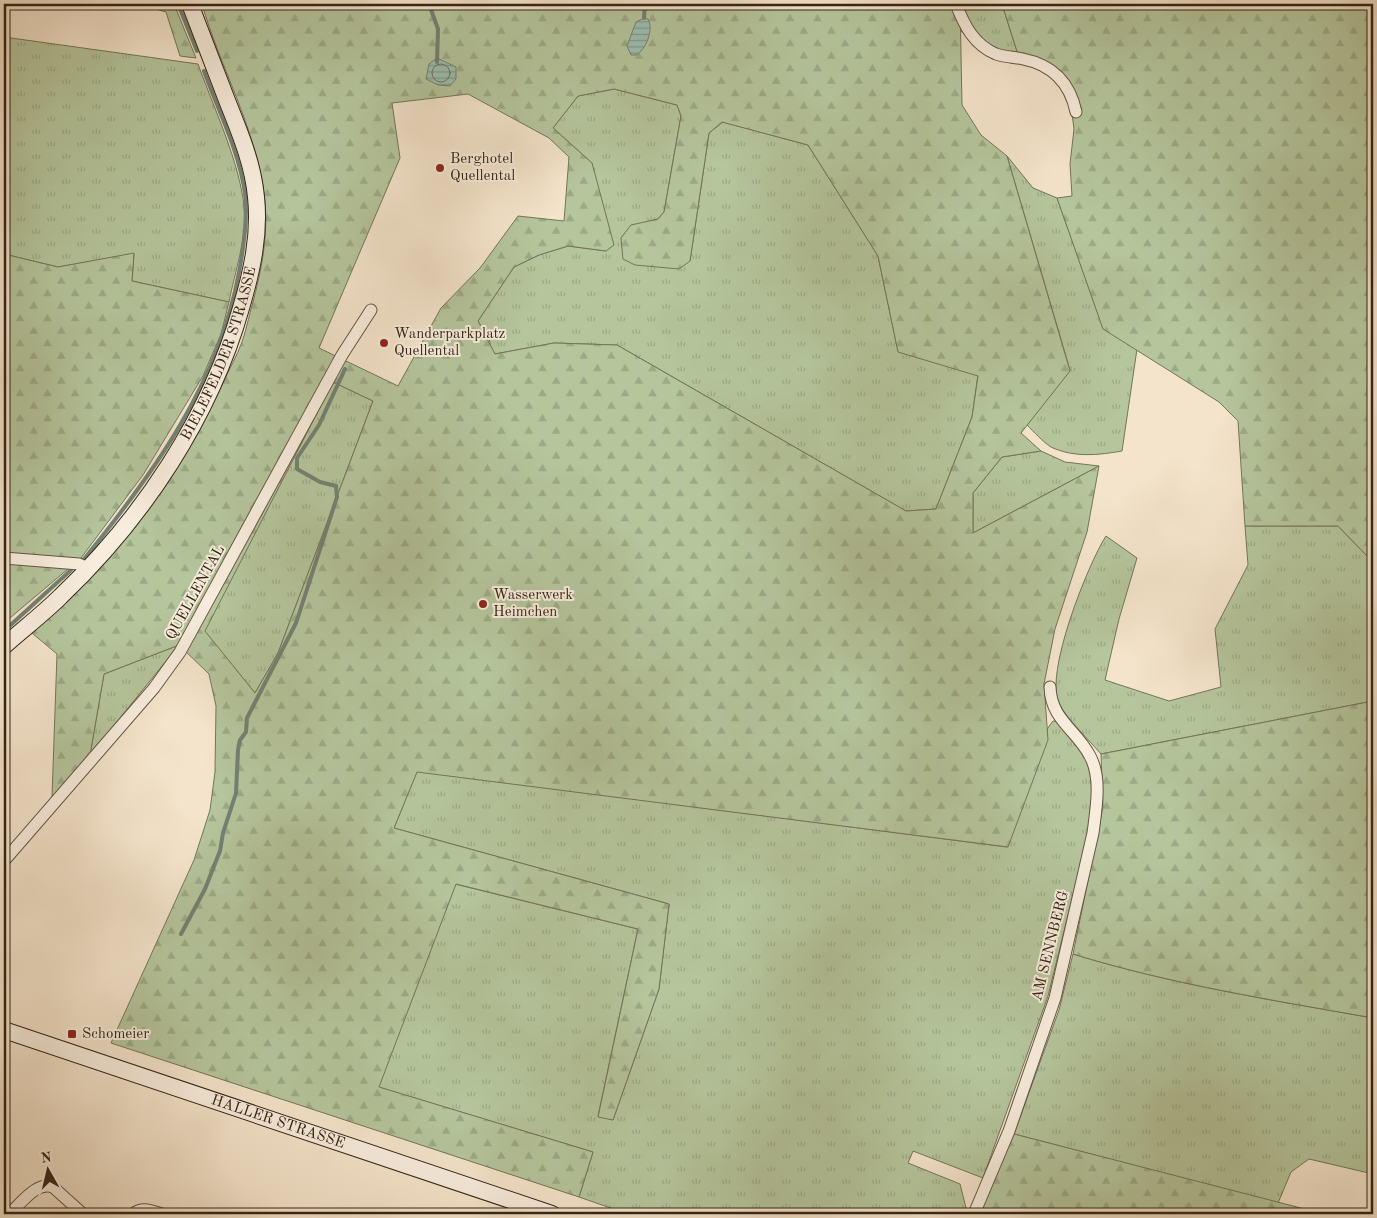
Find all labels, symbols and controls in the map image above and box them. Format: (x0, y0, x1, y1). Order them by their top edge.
place label: Berghotel Quellental (450, 152, 515, 184)
marker: Berghotel Quellental (434, 162, 446, 174)
street label: BIELEFELDER STRASSE (178, 265, 259, 443)
place label: Wanderparkplatz Quellental (394, 327, 505, 359)
marker: Wanderparkplatz Quellental (378, 337, 390, 349)
street label: QUELLENTAL (164, 543, 228, 643)
place label: Wasserwerk Heimchen (493, 588, 573, 620)
marker: Wasserwerk Heimchen (477, 598, 489, 610)
street label: AM SENNBERG (1030, 889, 1072, 1003)
place label: Schomeier (82, 1027, 149, 1042)
marker: Schomeier (66, 1028, 78, 1040)
street label: HALLER STRASSE (209, 1093, 347, 1151)
north arrow (22, 1146, 72, 1196)
text: N (40, 1150, 53, 1166)

